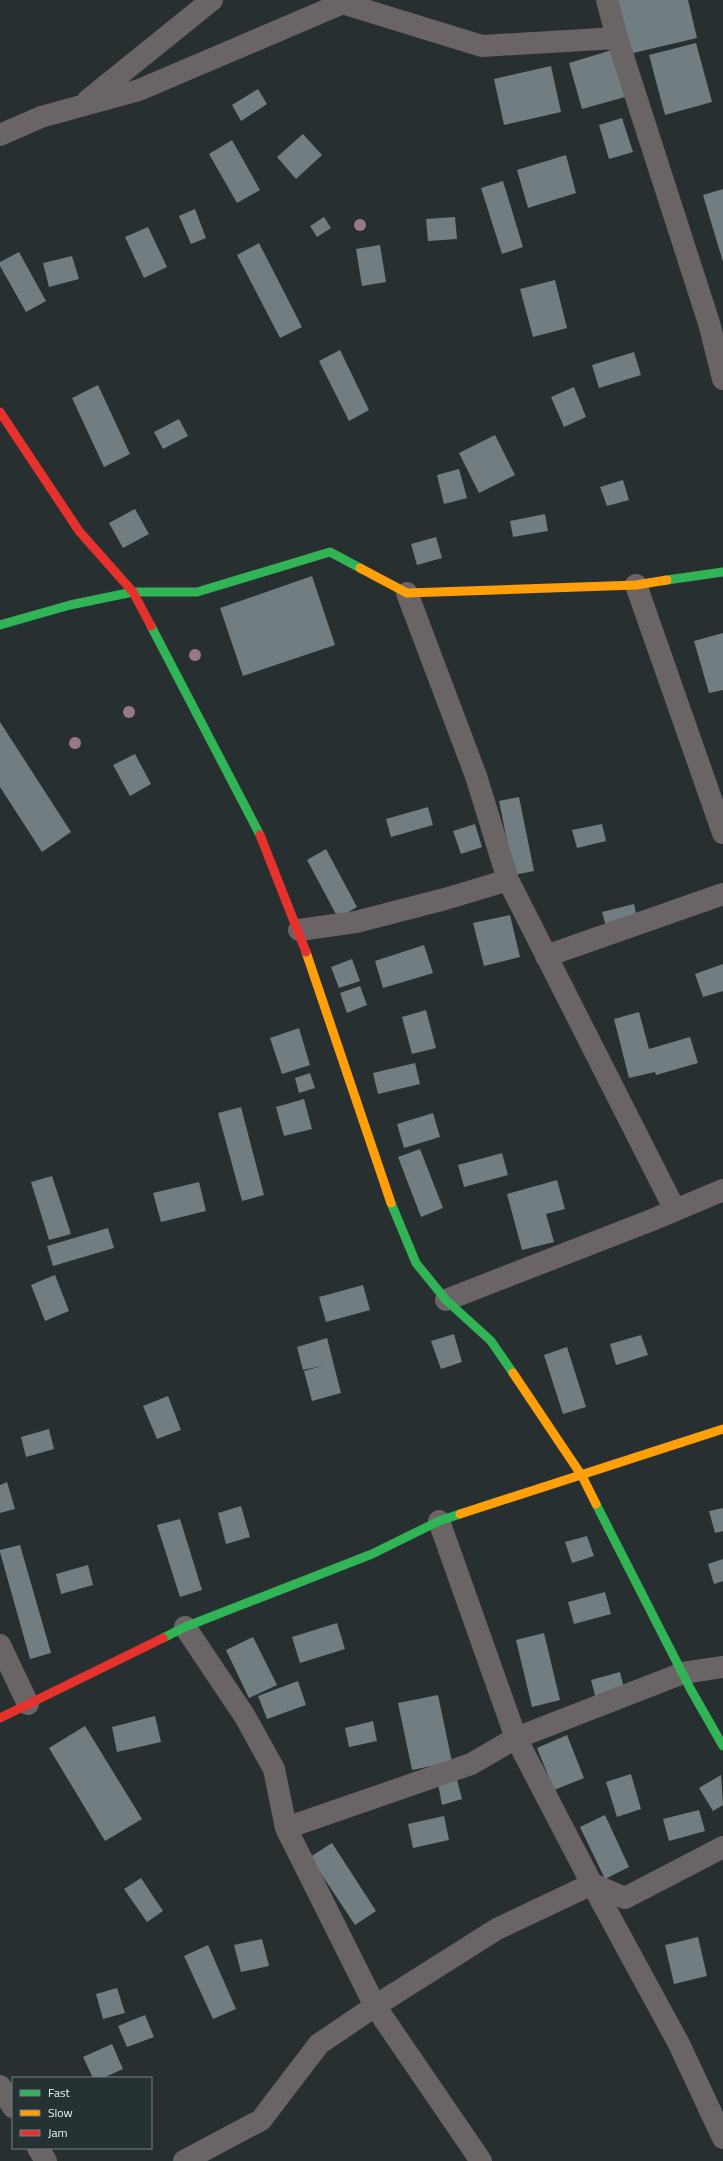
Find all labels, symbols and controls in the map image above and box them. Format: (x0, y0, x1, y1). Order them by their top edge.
legend (12, 2077, 152, 2149)
text: Fast (48, 2083, 71, 2102)
text: Slow (48, 2103, 73, 2122)
text: Jam (48, 2123, 68, 2142)

